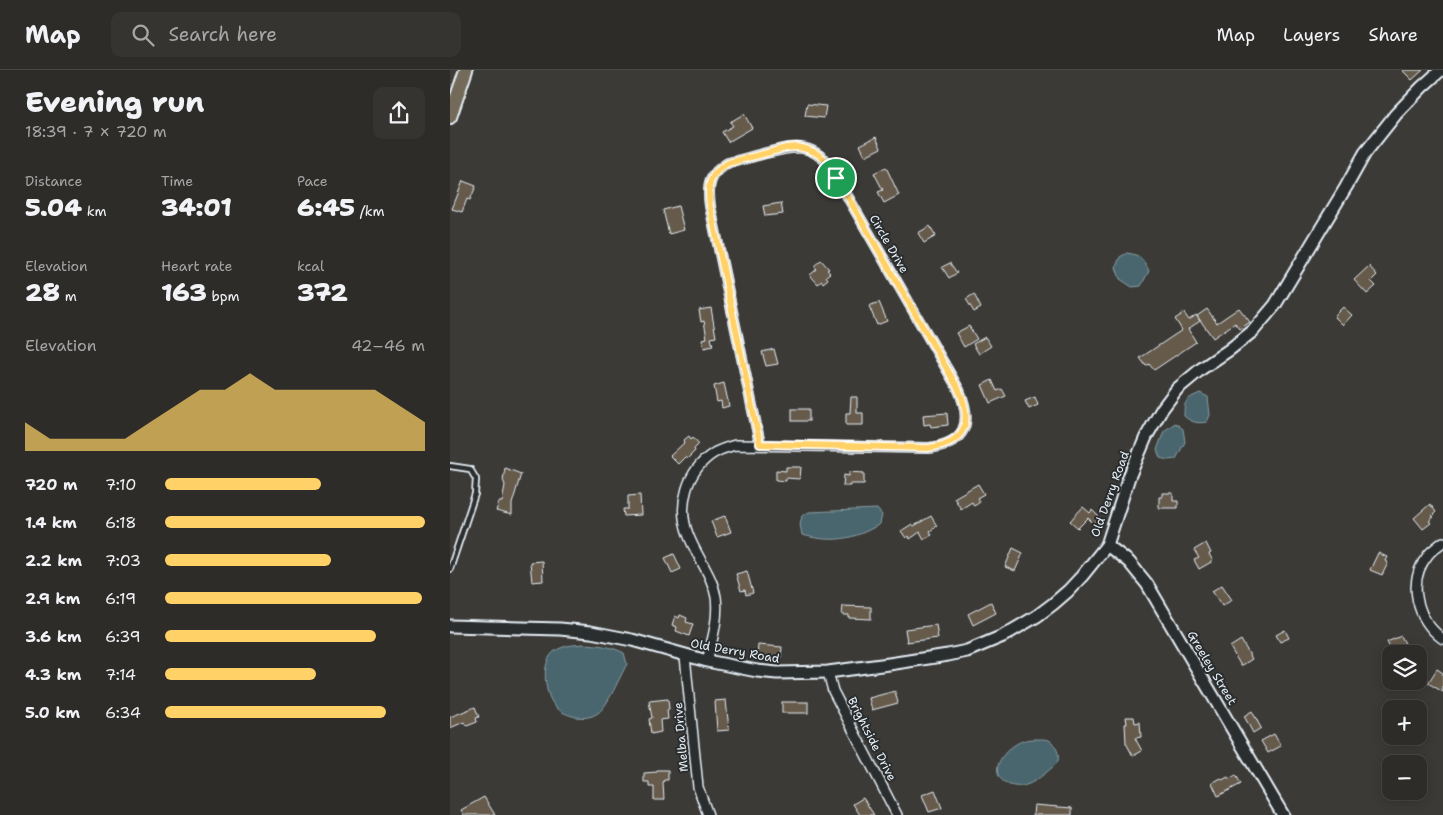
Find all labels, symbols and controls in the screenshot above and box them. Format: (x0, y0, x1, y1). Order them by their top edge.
search box (111, 12, 461, 57)
text: Map (25, 19, 81, 51)
icon: search (129, 21, 157, 49)
text: Search here (169, 22, 277, 47)
text: Map (1217, 23, 1255, 47)
text: Layers (1283, 23, 1340, 47)
text: Share (1368, 23, 1418, 47)
text: Evening run (25, 83, 204, 121)
button: share (373, 87, 425, 139)
text: 18:39 · 7 × 720 m (25, 121, 167, 142)
pin (815, 157, 857, 199)
icon: arrive (822, 164, 850, 192)
text: Distance (25, 172, 82, 190)
text: Time (161, 172, 193, 190)
text: Pace (297, 172, 328, 190)
text: 5.04 (25, 190, 82, 224)
text: 34:01 (161, 190, 232, 224)
text: 6:45 (297, 190, 355, 224)
text: km (82, 202, 107, 220)
text: /km (355, 202, 385, 220)
street label: Circle Drive (866, 212, 912, 276)
text: Elevation (25, 257, 88, 275)
text: Heart rate (161, 257, 232, 275)
text: kcal (297, 257, 324, 275)
text: 28 (25, 275, 60, 309)
text: 163 (161, 275, 207, 309)
text: 372 (297, 275, 348, 309)
text: m (60, 287, 77, 305)
text: bpm (207, 287, 240, 305)
text: Elevation (25, 335, 97, 356)
text: 42–46 m (351, 335, 425, 356)
street label: Old Derry Road (1087, 449, 1133, 539)
text: 720 m (25, 474, 78, 495)
text: 7:10 (105, 474, 136, 495)
text: 1.4 km (25, 512, 77, 533)
text: 6:18 (105, 512, 137, 533)
text: 2.2 km (25, 550, 82, 571)
text: 7:03 (105, 550, 141, 571)
text: 2.9 km (25, 588, 80, 609)
text: 6:19 (105, 588, 136, 609)
text: 3.6 km (25, 626, 82, 647)
text: 6:39 (105, 626, 141, 647)
street label: Greeley Street (1184, 628, 1240, 708)
street label: Old Derry Road (689, 635, 781, 667)
map controls (1382, 645, 1427, 800)
button: layers (1382, 645, 1427, 690)
text: 4.3 km (25, 664, 81, 685)
text: 7:14 (105, 664, 136, 685)
street label: Brightside Drive (844, 694, 900, 784)
button: + (1382, 700, 1427, 745)
street label: Melba Drive (670, 701, 692, 772)
text: 5.0 km (25, 702, 80, 723)
text: 6:34 (105, 702, 141, 723)
button: − (1382, 755, 1427, 800)

